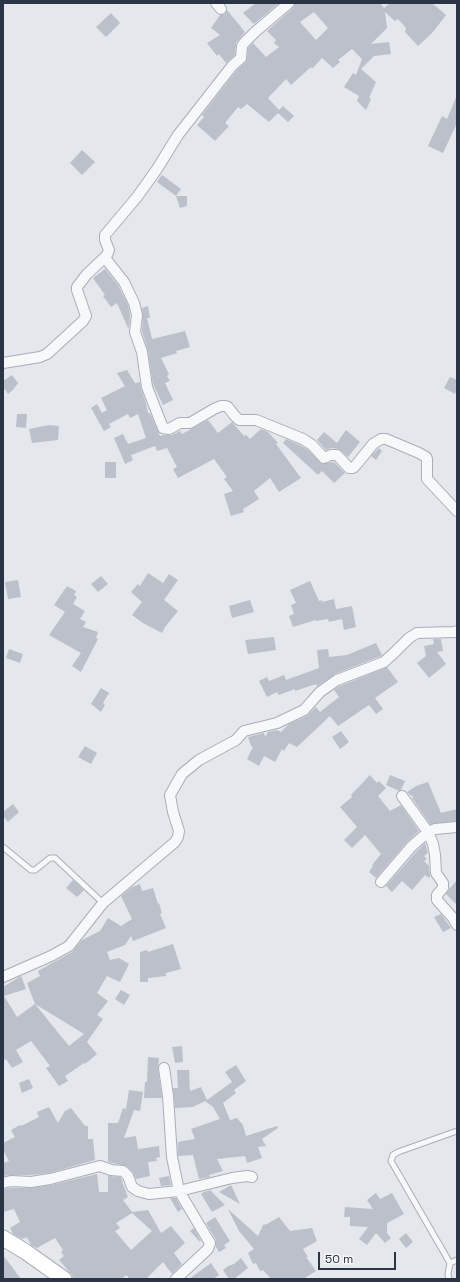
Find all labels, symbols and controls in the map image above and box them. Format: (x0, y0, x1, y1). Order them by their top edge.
scale bar (320, 1244, 398, 1270)
text: 50 m (325, 1251, 353, 1267)

